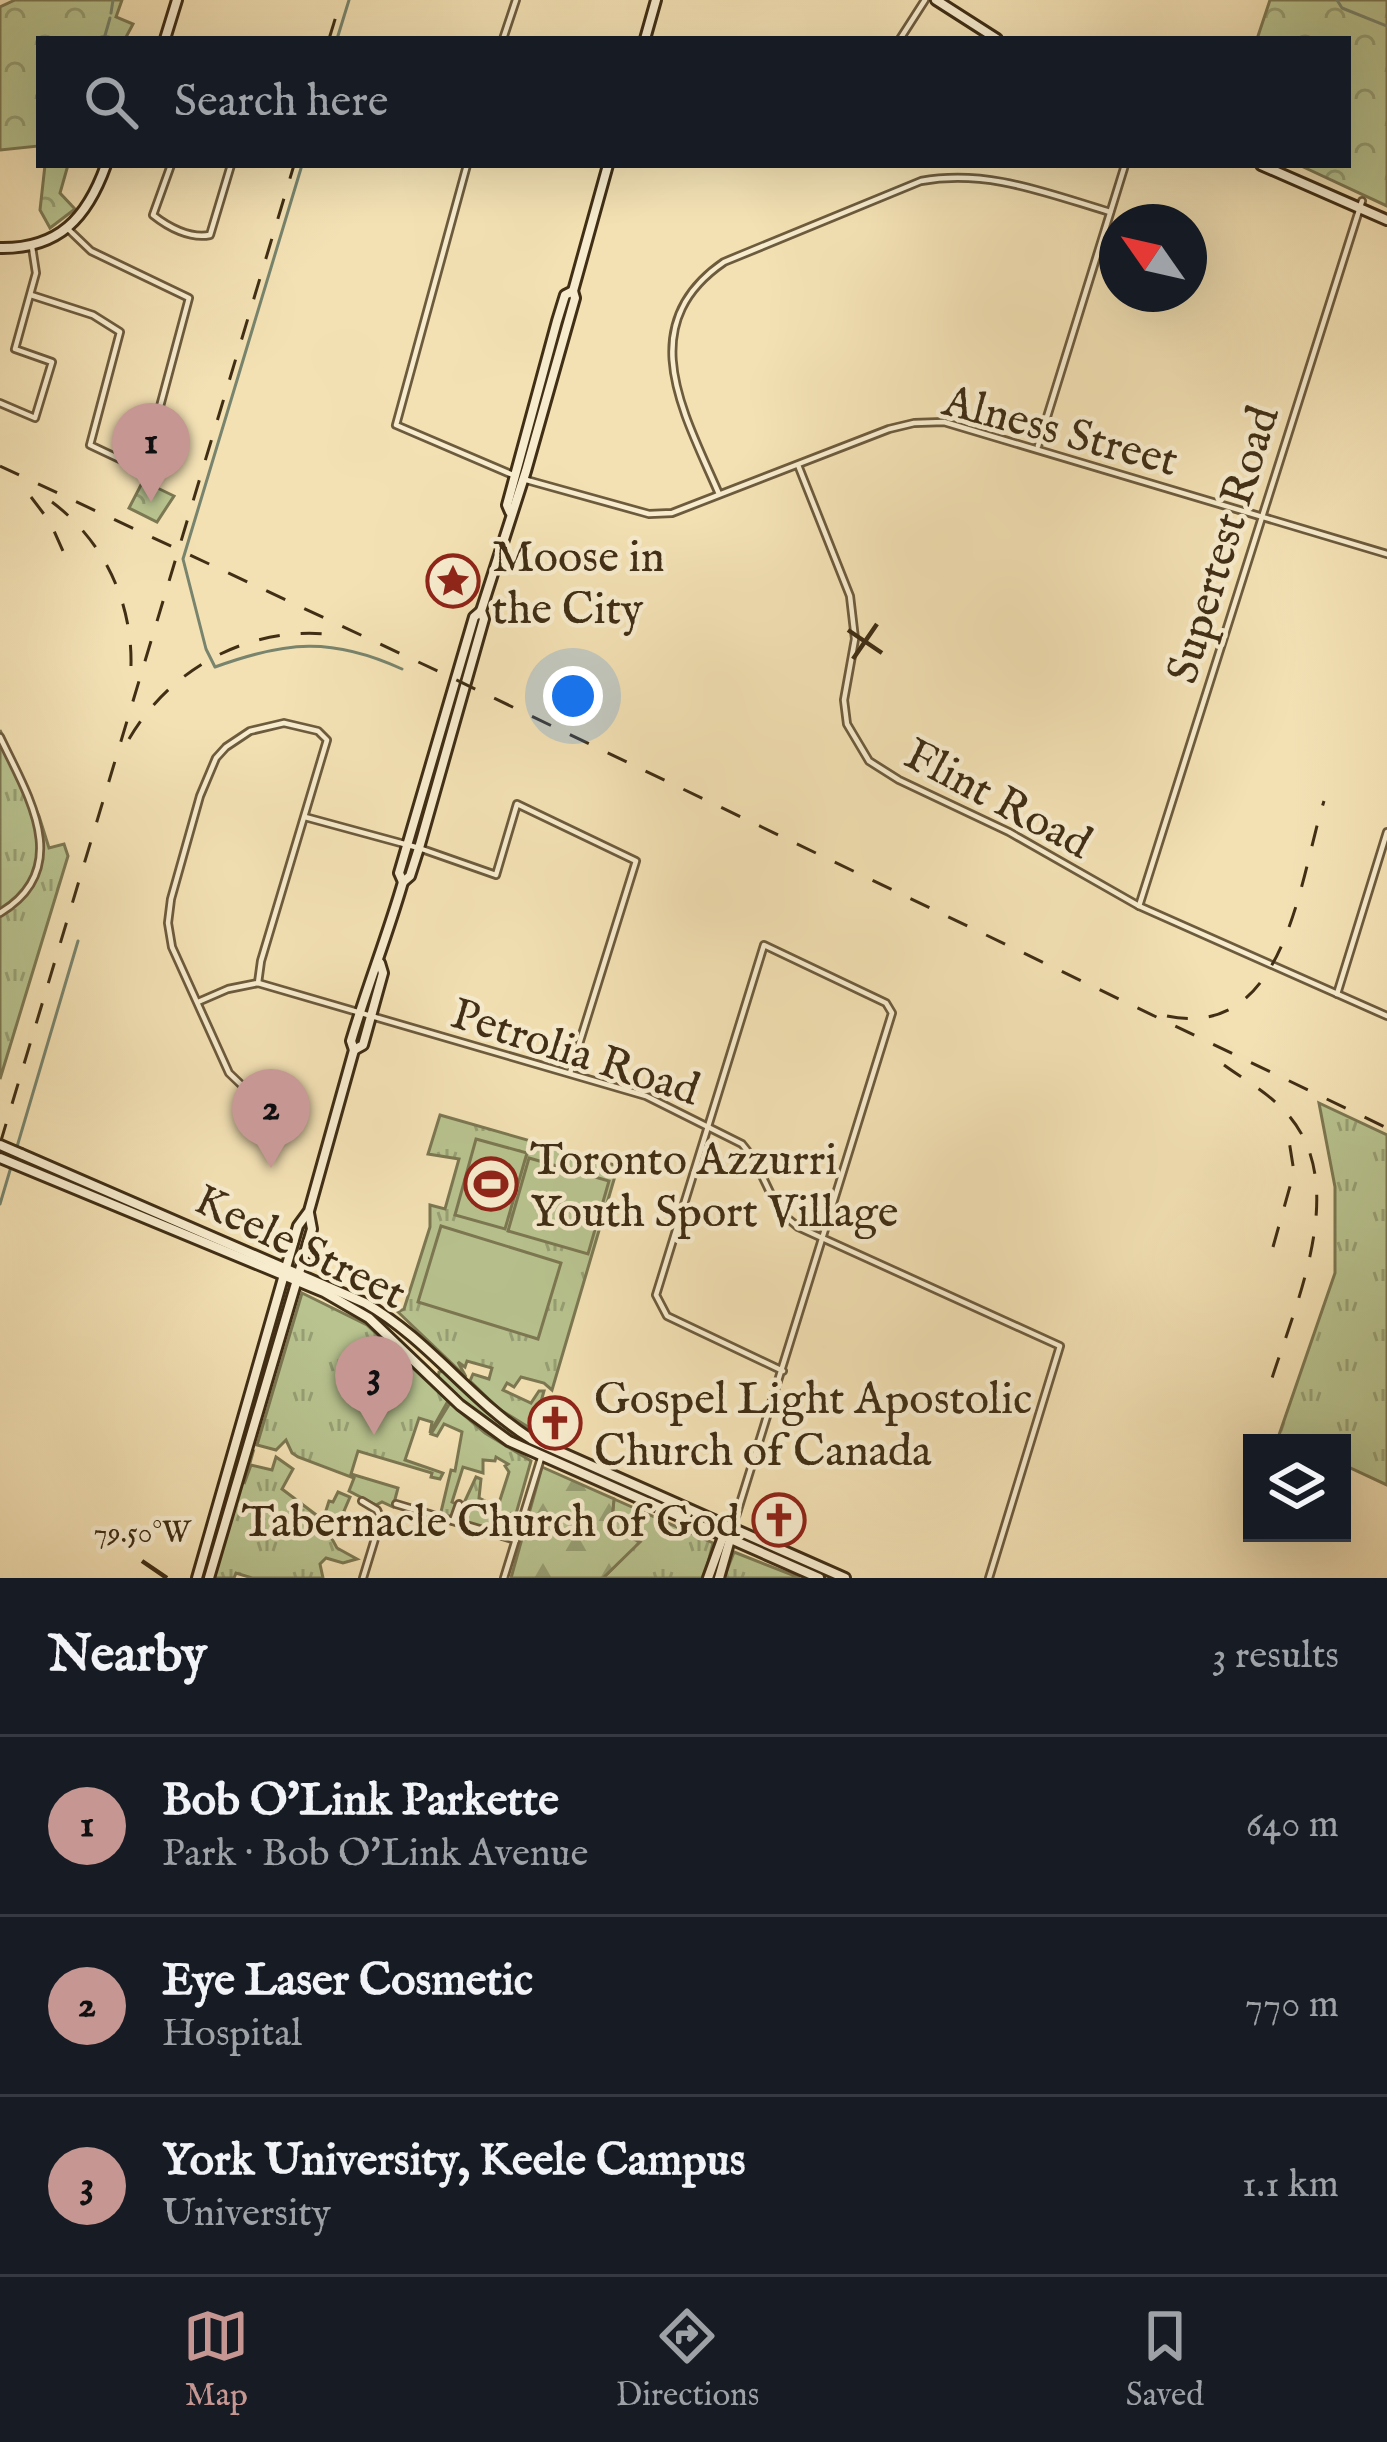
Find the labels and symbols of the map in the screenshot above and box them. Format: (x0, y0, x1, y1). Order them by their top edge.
north arrow (1099, 204, 1207, 312)
street label: Alness Street (936, 373, 1184, 491)
street label: Supertest Road (1155, 399, 1294, 691)
pin: 1 (112, 403, 190, 502)
place label: Moose in the City (492, 530, 665, 639)
place icon: Moose in the City (425, 553, 481, 609)
your location (543, 666, 603, 726)
street label: Flint Road (894, 727, 1102, 874)
street label: Petrolia Road (444, 986, 707, 1121)
pin: 2 (232, 1069, 310, 1168)
place label: Toronto Azzurri Youth Sport Village (530, 1133, 898, 1242)
sports icon: Toronto Azzurri Youth Sport Village (463, 1156, 519, 1212)
street label: Keele Street (184, 1173, 415, 1324)
pin: 3 (335, 1336, 413, 1435)
place label: Gospel Light Apostolic Church of Canada (594, 1372, 1032, 1481)
church icon: Gospel Light Apostolic Church of Canada (527, 1395, 583, 1451)
church icon: Tabernacle Church of God (751, 1492, 807, 1548)
place label: Tabernacle Church of God (242, 1495, 741, 1552)
text: 79.50°W (93, 1515, 192, 1553)

